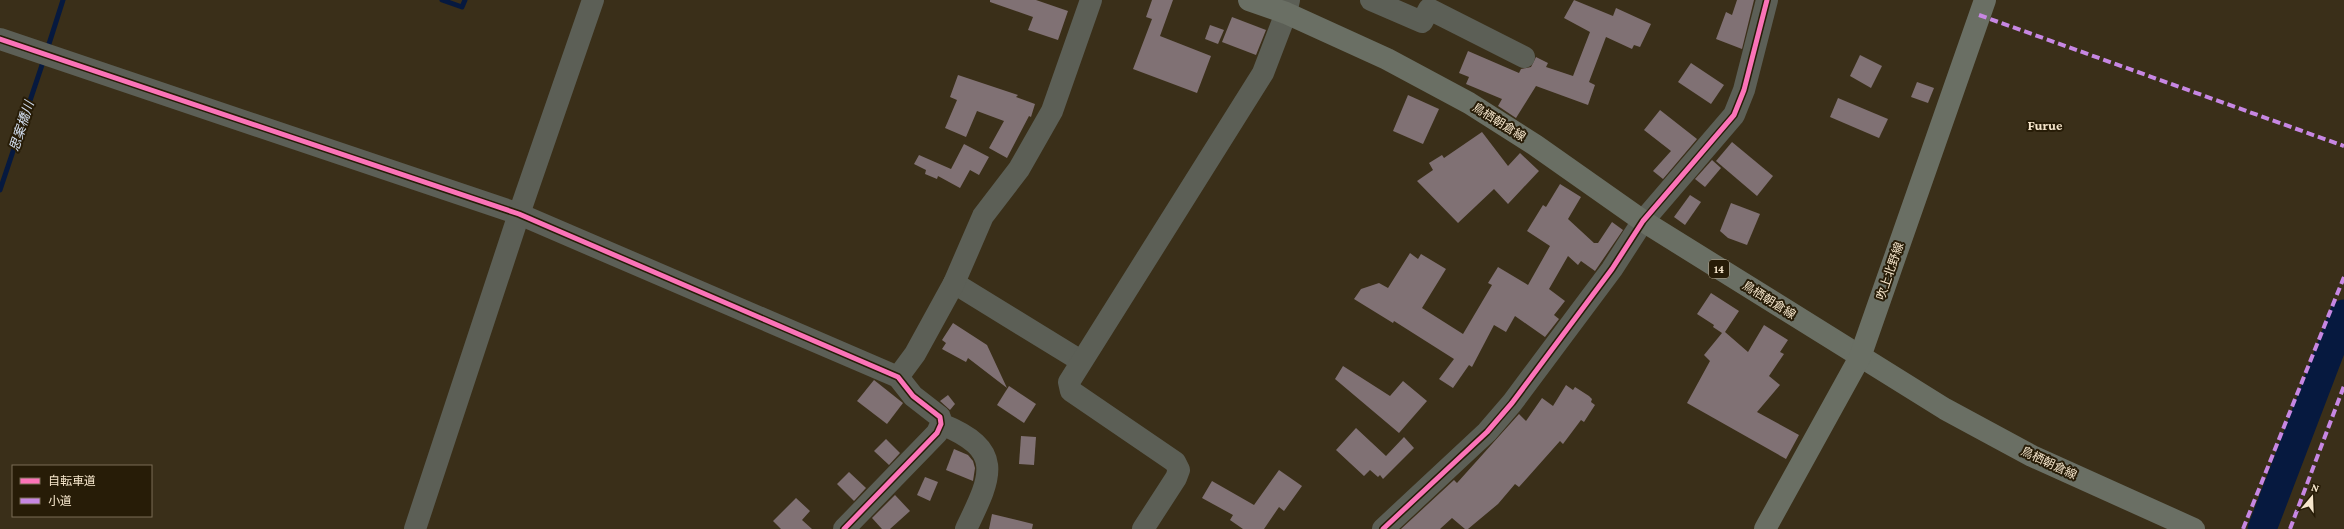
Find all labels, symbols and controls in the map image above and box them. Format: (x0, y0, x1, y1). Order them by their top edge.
water label: 思案橋川 (6, 97, 37, 153)
street label: 鳥栖朝倉線 (1470, 100, 1528, 144)
district label: Furue (2027, 117, 2063, 133)
street label: 吹上北野線 (1874, 240, 1906, 302)
road number: 14 (1709, 260, 1729, 278)
street label: 鳥栖朝倉線 (1740, 278, 1798, 322)
street label: 鳥栖朝倉線 (2019, 444, 2079, 482)
legend (12, 465, 152, 517)
text: 自転車道 (48, 474, 96, 488)
north arrow (2292, 477, 2332, 517)
text: N (2310, 481, 2321, 495)
text: 小道 (48, 494, 72, 508)

